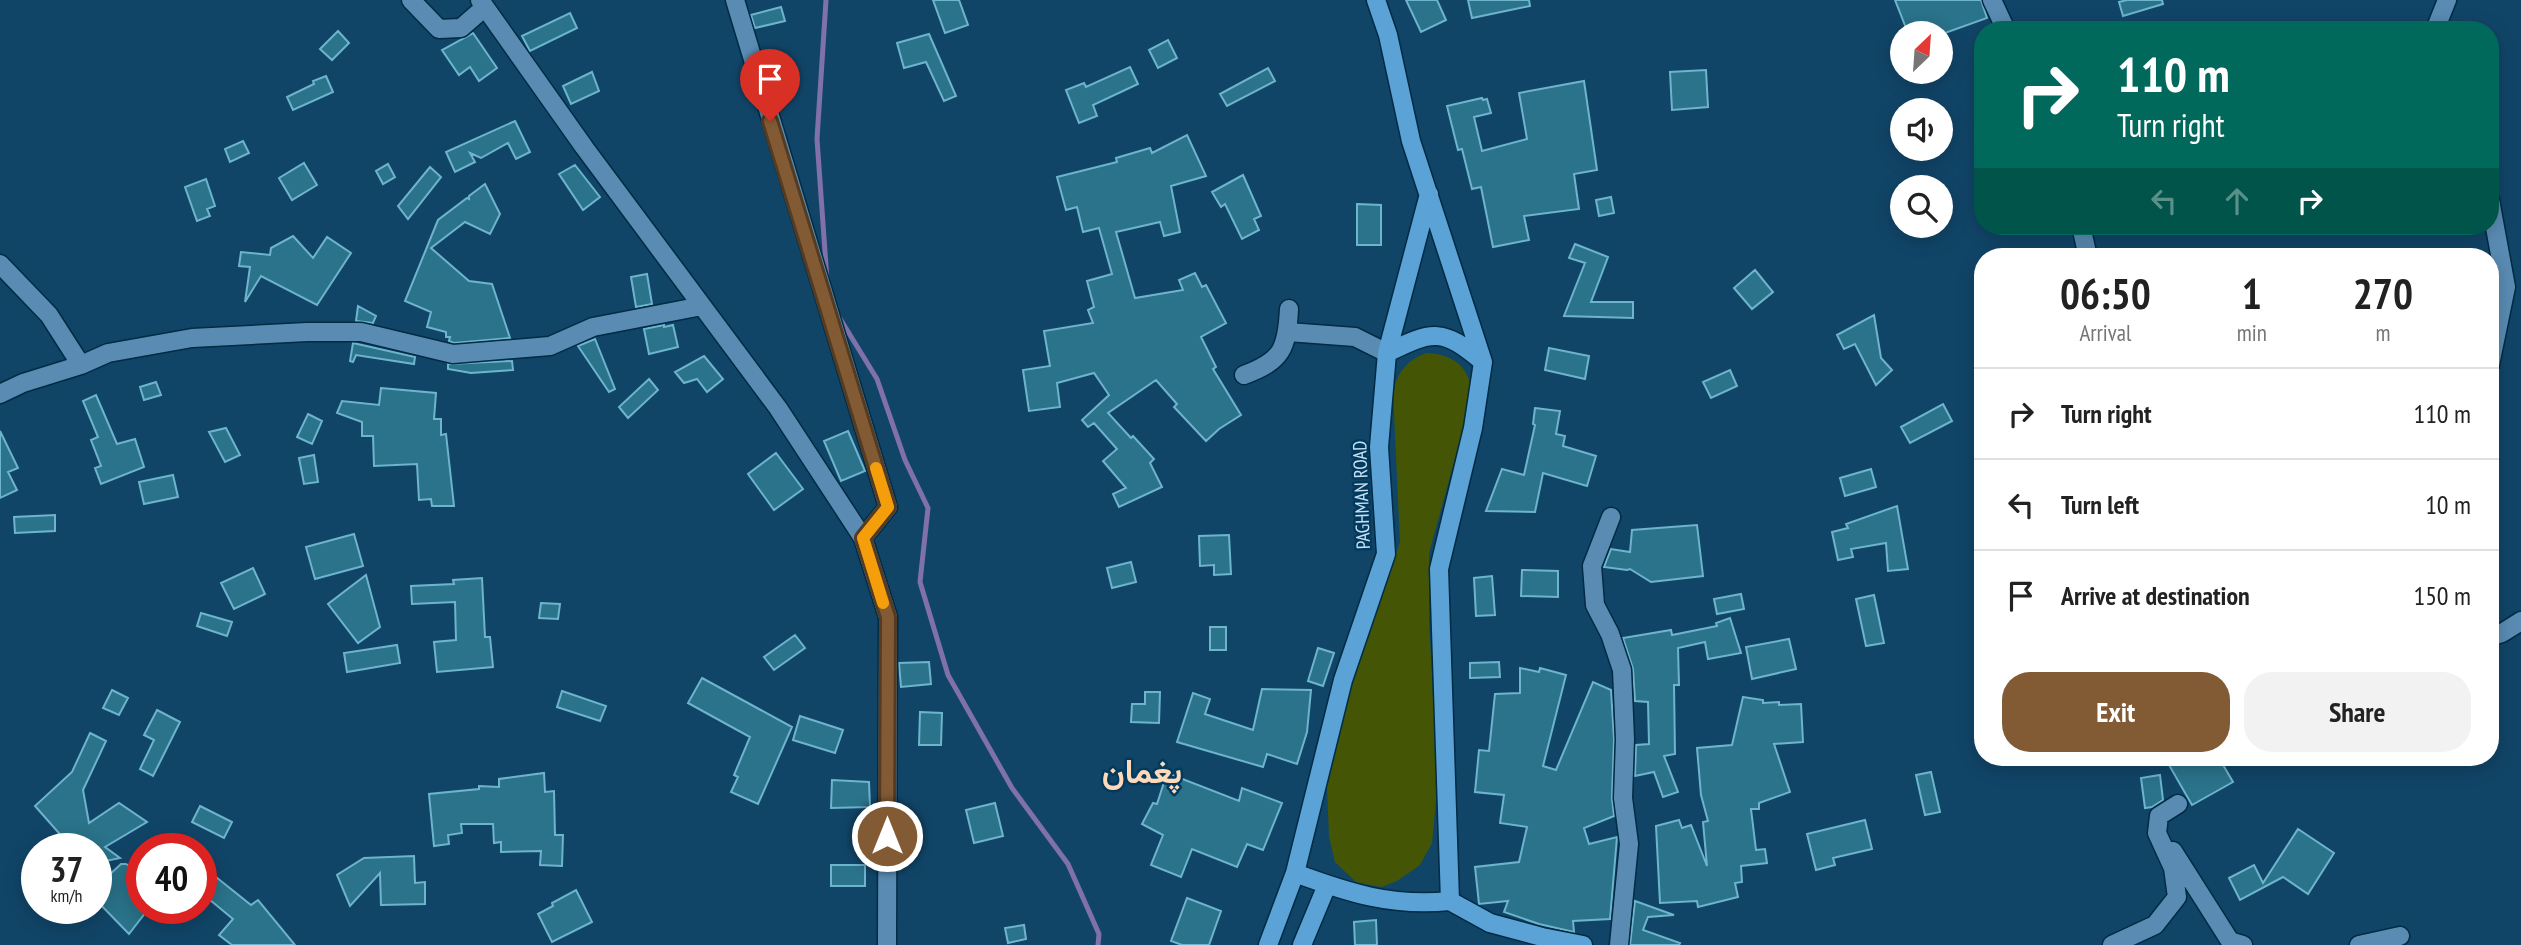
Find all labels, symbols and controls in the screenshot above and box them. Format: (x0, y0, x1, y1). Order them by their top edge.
north arrow (1890, 21, 1953, 84)
map controls (1890, 21, 1953, 238)
text: 110 m (2117, 42, 2230, 106)
pin (740, 49, 800, 121)
icon: right (2002, 49, 2093, 140)
icon: arrive (751, 60, 789, 98)
button: sound (1890, 98, 1953, 161)
text: Turn right (2117, 104, 2225, 146)
button: search (1890, 175, 1953, 238)
icon: left (2145, 182, 2183, 220)
icon: ahead (2218, 182, 2256, 220)
icon: right (2291, 182, 2329, 220)
text: 06:50 (2060, 266, 2151, 321)
text: 1 (2242, 266, 2262, 321)
text: 270 (2353, 266, 2413, 321)
text: Arrival (2079, 318, 2131, 347)
text: min (2237, 318, 2267, 347)
text: m (2375, 318, 2390, 347)
icon: right (2002, 395, 2040, 433)
text: Turn right (2061, 397, 2152, 430)
text: 110 m (2413, 397, 2471, 430)
street label: PAGHMAN ROAD (1347, 440, 1375, 550)
icon: left (2002, 486, 2040, 524)
text: Turn left (2061, 488, 2139, 521)
text: 10 m (2425, 488, 2471, 521)
icon: arrive (2002, 577, 2040, 615)
text: Arrive at destination (2061, 579, 2250, 612)
text: 150 m (2413, 579, 2471, 612)
button: Exit (2002, 672, 2230, 752)
button: Share (2244, 672, 2471, 752)
district label: پغمان (1102, 749, 1182, 794)
position arrow (850, 799, 924, 873)
speed limit sign: 40 (126, 833, 217, 924)
text: 37 (50, 846, 83, 892)
text: km/h (51, 884, 82, 907)

